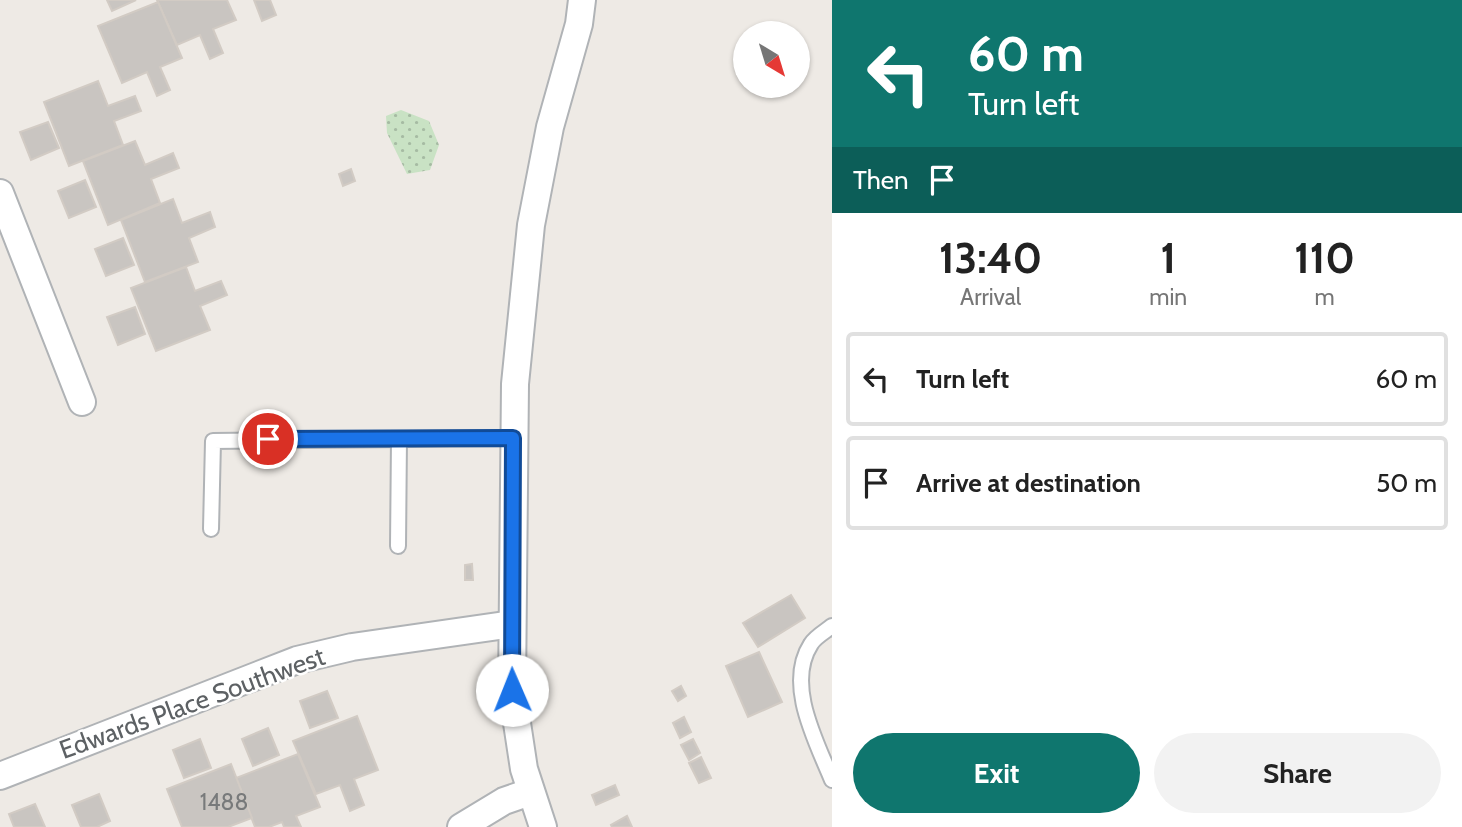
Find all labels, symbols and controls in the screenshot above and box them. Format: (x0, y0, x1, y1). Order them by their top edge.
north arrow (733, 21, 810, 98)
map controls (733, 21, 810, 98)
text: 60 m (968, 24, 1084, 83)
icon: left (853, 28, 944, 119)
text: Turn left (968, 84, 1079, 123)
icon: arrive (923, 161, 961, 199)
text: Then (853, 164, 909, 196)
text: 13:40 (939, 232, 1042, 284)
text: 1 (1161, 232, 1176, 284)
text: 110 (1294, 232, 1355, 284)
text: Arrival (960, 283, 1021, 311)
text: min (1149, 283, 1187, 311)
text: m (1314, 283, 1335, 311)
icon: left (857, 360, 895, 398)
text: Turn left (916, 363, 1009, 395)
text: 60 m (1375, 363, 1437, 395)
pin (238, 409, 298, 469)
icon: arrive (249, 420, 287, 458)
icon: arrive (857, 464, 895, 502)
text: Arrive at destination (916, 467, 1141, 499)
text: 50 m (1376, 467, 1437, 499)
street label: Edwards Place Southwest (55, 640, 329, 766)
position arrow (475, 653, 549, 727)
button: Exit (853, 733, 1140, 813)
button: Share (1154, 733, 1441, 813)
house number: 1488 (200, 788, 248, 816)

